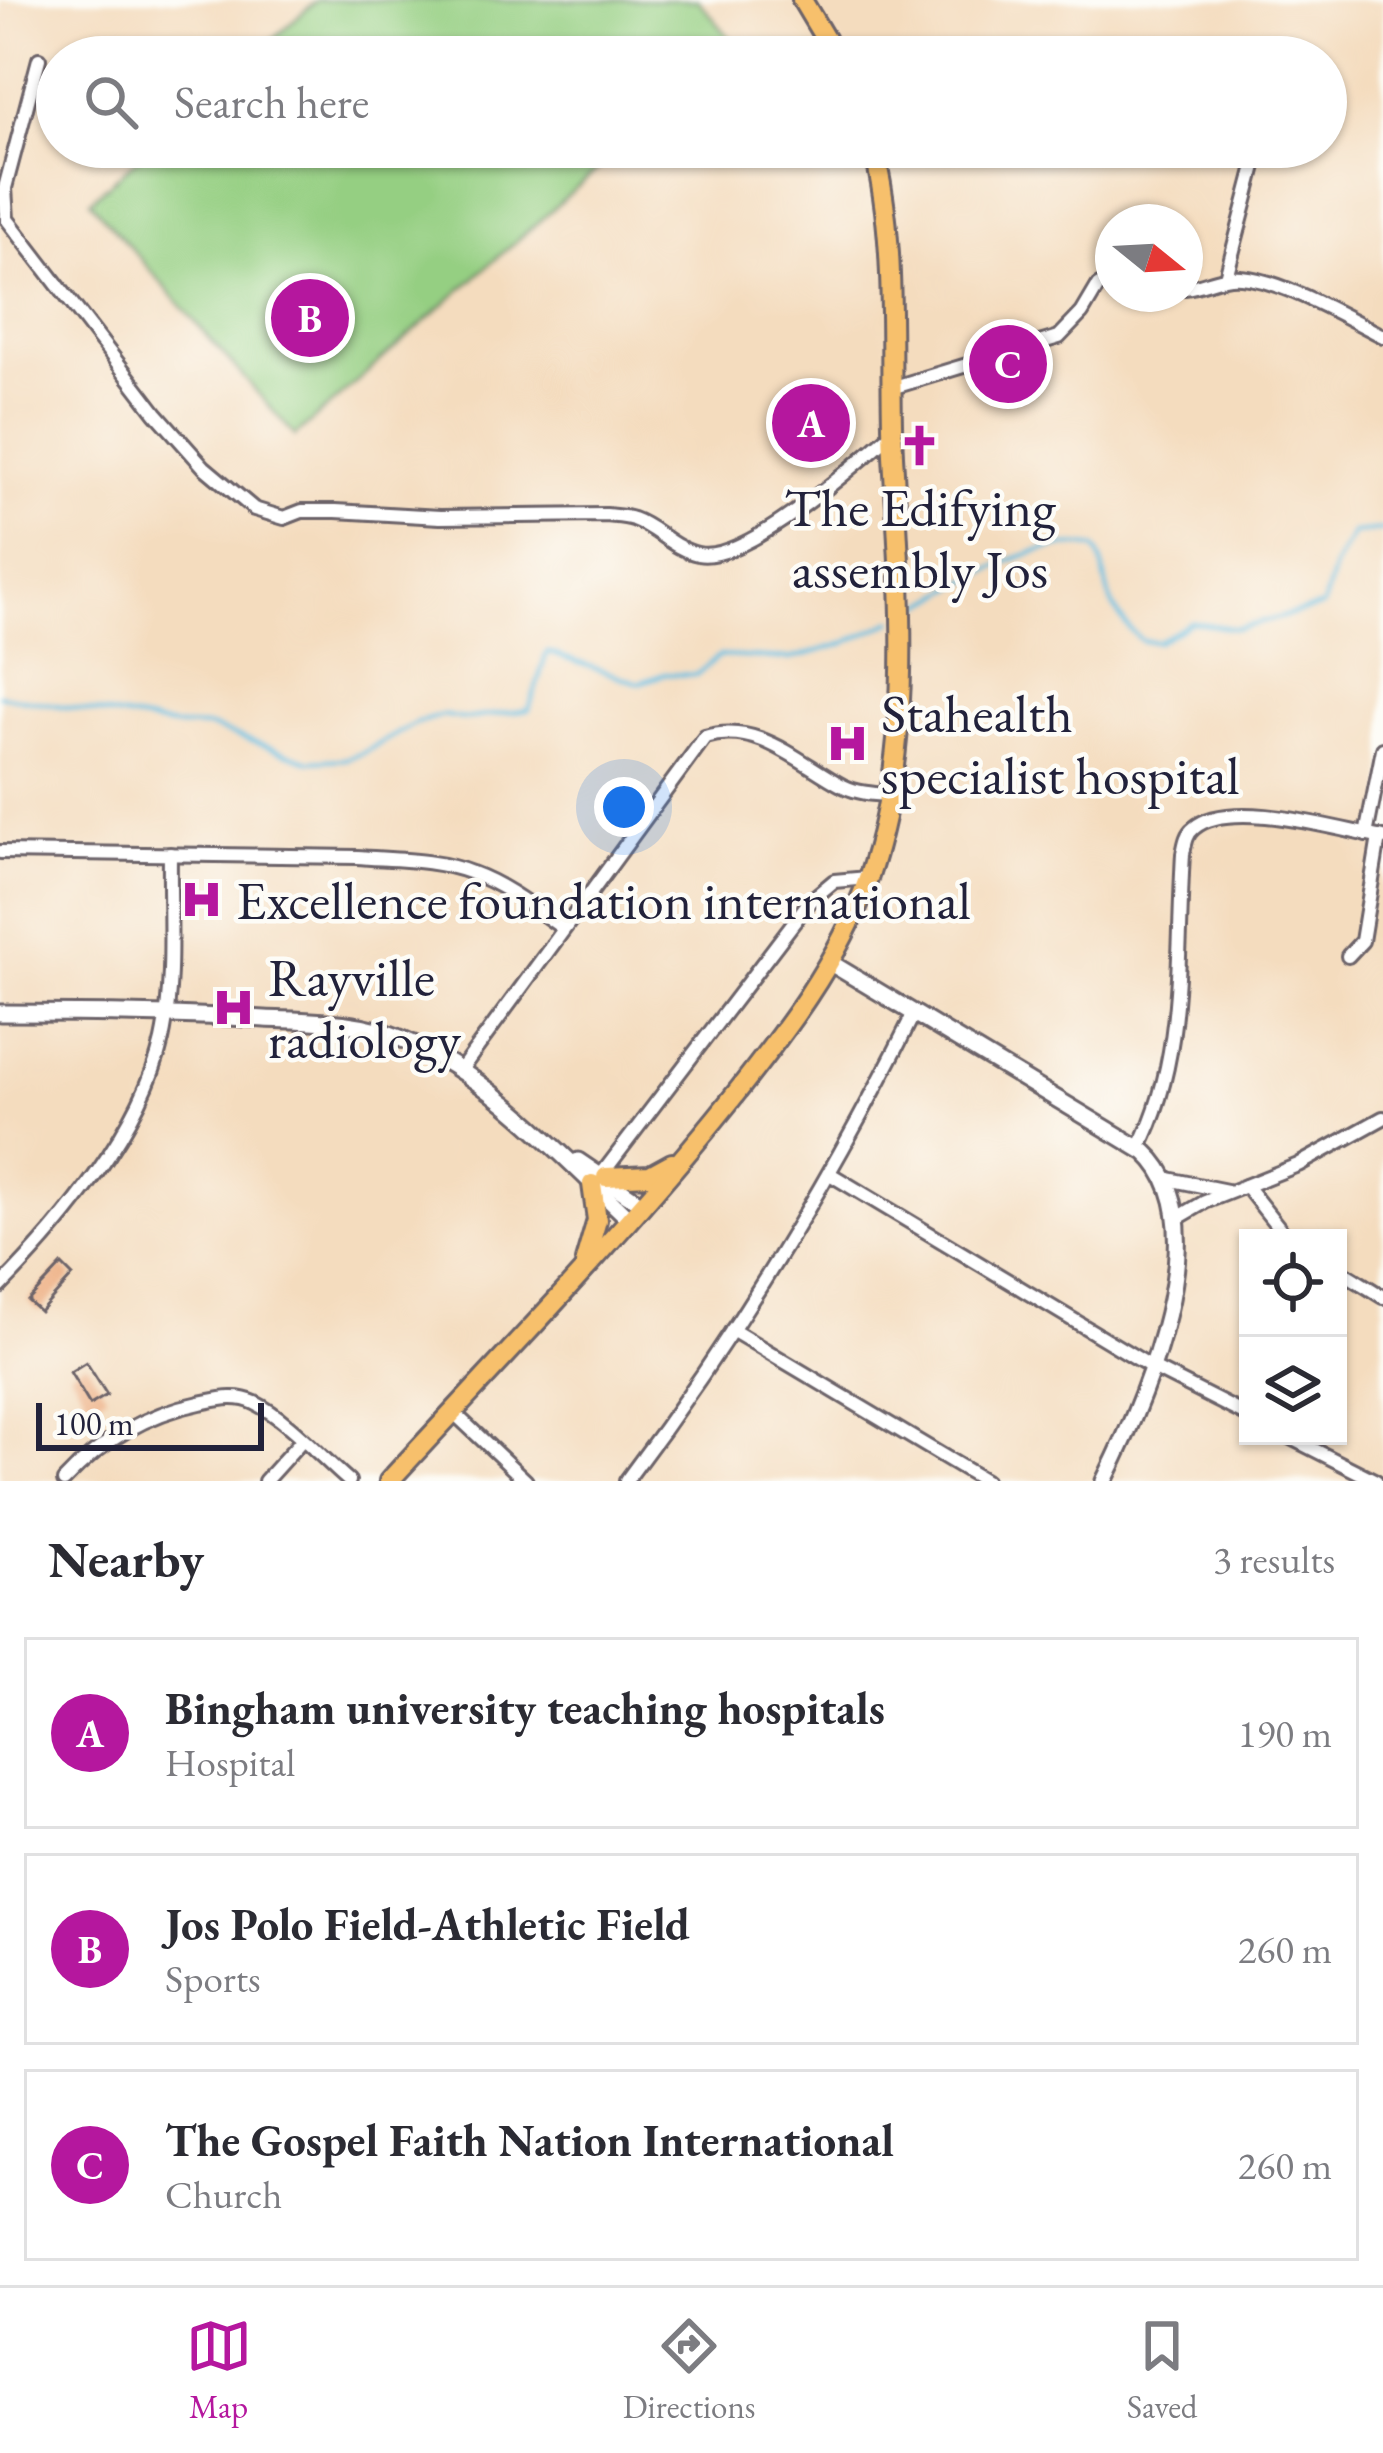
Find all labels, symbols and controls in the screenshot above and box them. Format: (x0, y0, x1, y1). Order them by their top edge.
search box (36, 36, 1347, 168)
icon: search (78, 69, 144, 135)
text: Search here (174, 73, 369, 131)
north arrow (1095, 204, 1203, 312)
pin: B (271, 273, 349, 363)
pin: C (969, 319, 1047, 409)
pin: A (772, 378, 850, 468)
church icon: The Edifying assembly Jos (897, 423, 943, 469)
place label: The Edifying assembly Jos (784, 472, 1056, 604)
place label: Stahealth specialist hospital (881, 678, 1240, 810)
hospital icon: Stahealth specialist hospital (824, 721, 870, 767)
your location (594, 777, 654, 837)
place label: Excellence foundation international (236, 865, 971, 935)
hospital icon: Excellence foundation international (179, 877, 225, 923)
place label: Rayville radiology (268, 942, 461, 1074)
hospital icon: Rayville radiology (211, 985, 257, 1031)
map controls (1239, 1229, 1347, 1445)
button: locate (1239, 1229, 1347, 1337)
button: layers (1239, 1337, 1347, 1445)
scale bar (36, 1397, 264, 1450)
text: 100 m (54, 1402, 134, 1445)
text: Nearby (48, 1526, 204, 1592)
text: 3 results (1213, 1534, 1335, 1585)
text: Bingham university teaching hospitals (165, 1679, 885, 1737)
text: A (76, 1708, 104, 1759)
text: 190 m (1238, 1708, 1332, 1759)
text: Hospital (165, 1737, 295, 1788)
text: Jos Polo Field-Athletic Field (165, 1895, 690, 1953)
text: B (78, 1924, 102, 1975)
text: 260 m (1238, 1924, 1332, 1975)
text: Sports (165, 1953, 261, 2004)
text: The Gospel Faith Nation International (165, 2111, 894, 2169)
text: C (76, 2140, 104, 2191)
text: 260 m (1238, 2140, 1332, 2191)
text: Church (165, 2169, 282, 2220)
tab: Map (186, 2313, 252, 2428)
tab: Directions (623, 2313, 756, 2428)
tab: Saved (1127, 2313, 1197, 2428)

